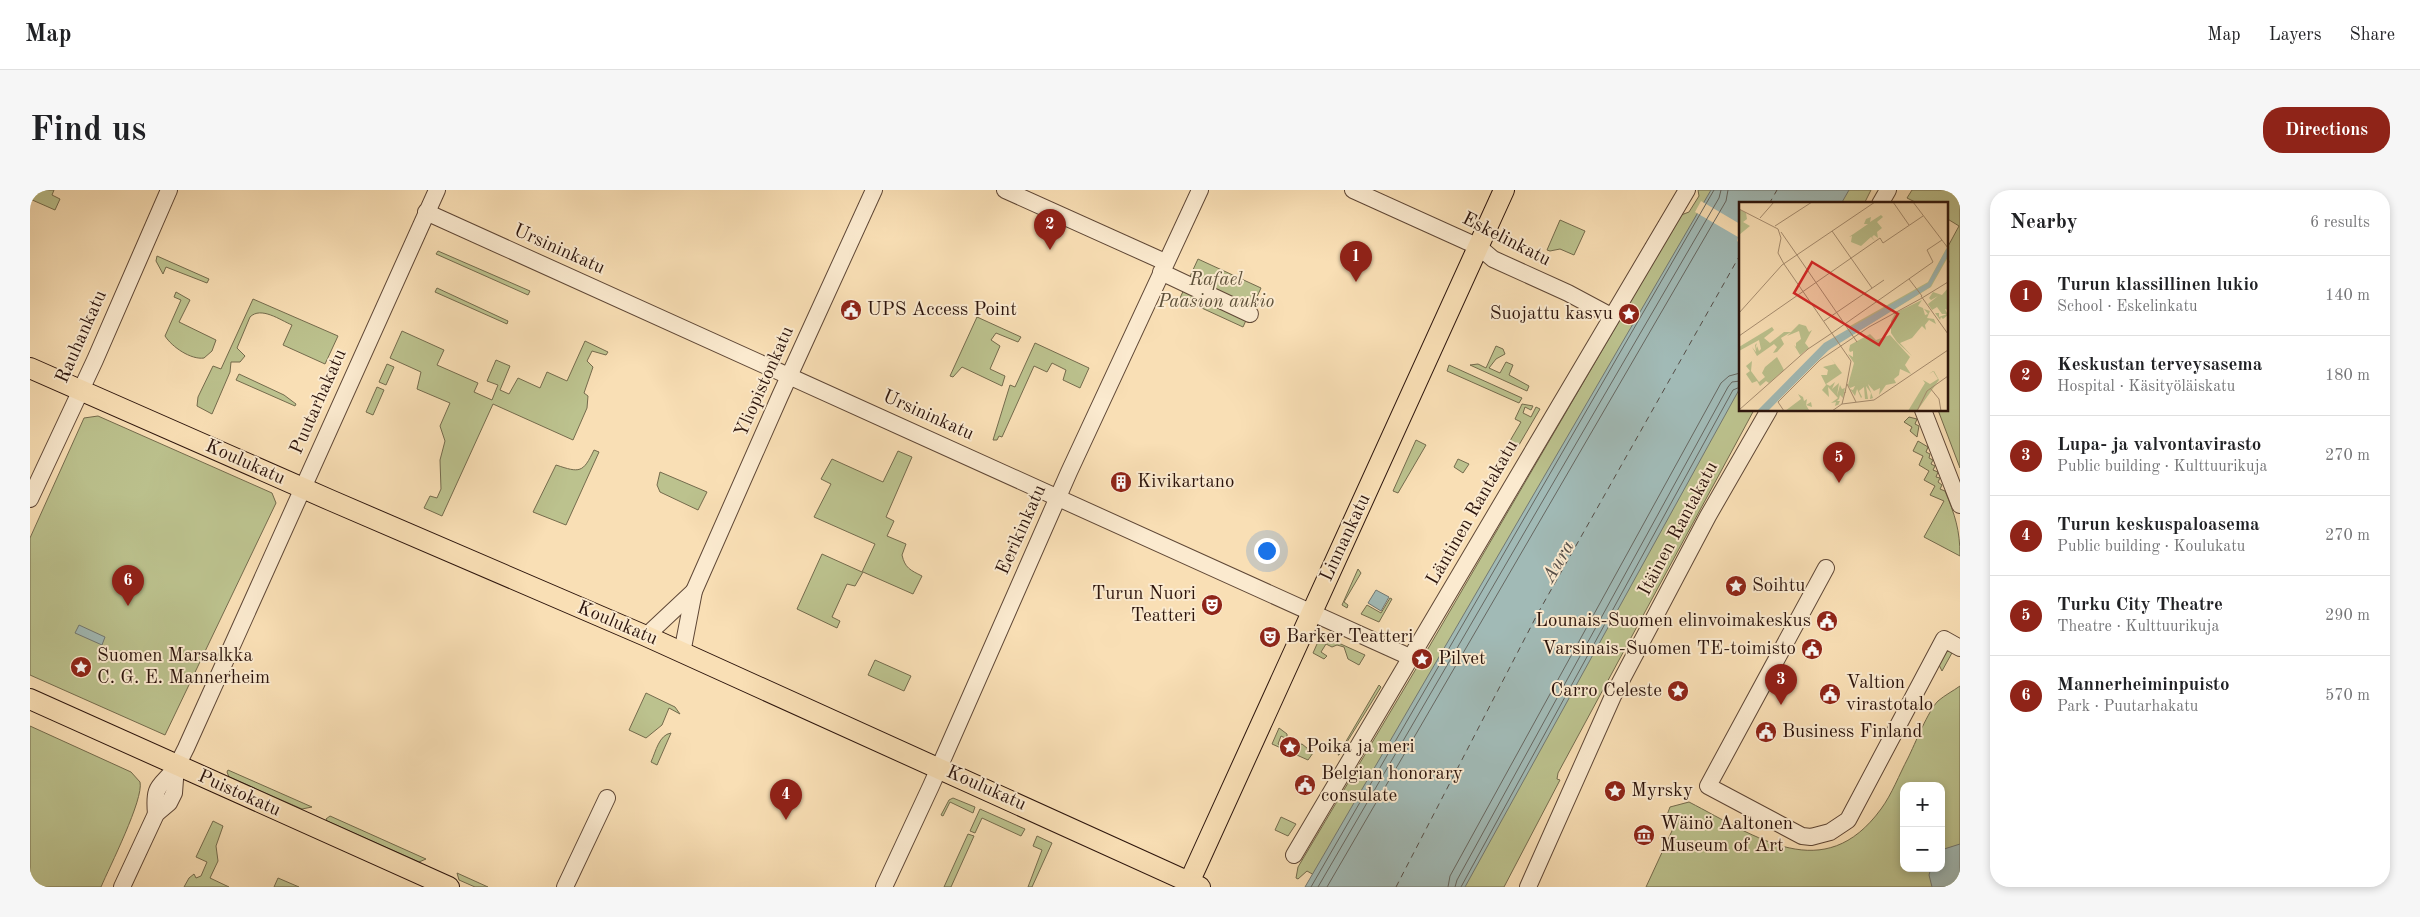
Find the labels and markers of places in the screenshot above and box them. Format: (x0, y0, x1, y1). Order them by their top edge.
pin: 2 (1034, 209, 1066, 250)
pin: 1 (1340, 241, 1372, 282)
public building icon: UPS Access Point (839, 298, 863, 322)
place label: UPS Access Point (867, 301, 1017, 320)
place icon: Suojattu kasvu (1617, 302, 1641, 326)
place label: Suojattu kasvu (1490, 305, 1613, 324)
pin: 5 (1823, 442, 1855, 483)
building icon: Kivikartano (1109, 470, 1133, 494)
place label: Kivikartano (1137, 473, 1234, 492)
pin: 6 (112, 565, 144, 606)
place icon: Soihtu (1724, 574, 1748, 598)
place label: Soihtu (1752, 577, 1805, 596)
place label: Turun Nuori Teatteri (1092, 585, 1196, 626)
theatre icon: Turun Nuori Teatteri (1200, 593, 1224, 617)
public building icon: Lounais-Suomen elinvoimakeskus (1815, 609, 1839, 633)
place label: Lounais-Suomen elinvoimakeskus (1535, 612, 1811, 631)
theatre icon: Barker Teatteri (1258, 625, 1282, 649)
place label: Barker Teatteri (1286, 628, 1413, 647)
public building icon: Varsinais-Suomen TE-toimisto (1800, 637, 1824, 661)
place label: Varsinais-Suomen TE-toimisto (1542, 640, 1796, 659)
place label: Suomen Marsalkka C. G. E. Mannerheim (97, 647, 270, 688)
place icon: Pilvet (1410, 647, 1434, 671)
place label: Pilvet (1438, 650, 1486, 669)
place icon: Suomen Marsalkka C. G. E. Mannerheim (69, 655, 93, 679)
pin: 3 (1765, 664, 1797, 705)
place label: Valtion virastotalo (1846, 674, 1933, 715)
place icon: Carro Celeste (1666, 679, 1690, 703)
place label: Carro Celeste (1551, 682, 1662, 701)
public building icon: Valtion virastotalo (1818, 682, 1842, 706)
public building icon: Business Finland (1754, 720, 1778, 744)
place label: Business Finland (1782, 723, 1922, 742)
place icon: Poika ja meri (1278, 735, 1302, 759)
place label: Poika ja meri (1306, 738, 1415, 757)
place label: Belgian honorary consulate (1321, 765, 1463, 806)
public building icon: Belgian honorary consulate (1293, 773, 1317, 797)
pin: 4 (770, 779, 802, 820)
place icon: Myrsky (1603, 779, 1627, 803)
place label: Myrsky (1631, 782, 1693, 801)
place label: Wäinö Aaltonen Museum of Art (1660, 815, 1793, 856)
museum icon: Wäinö Aaltonen Museum of Art (1632, 823, 1656, 847)

